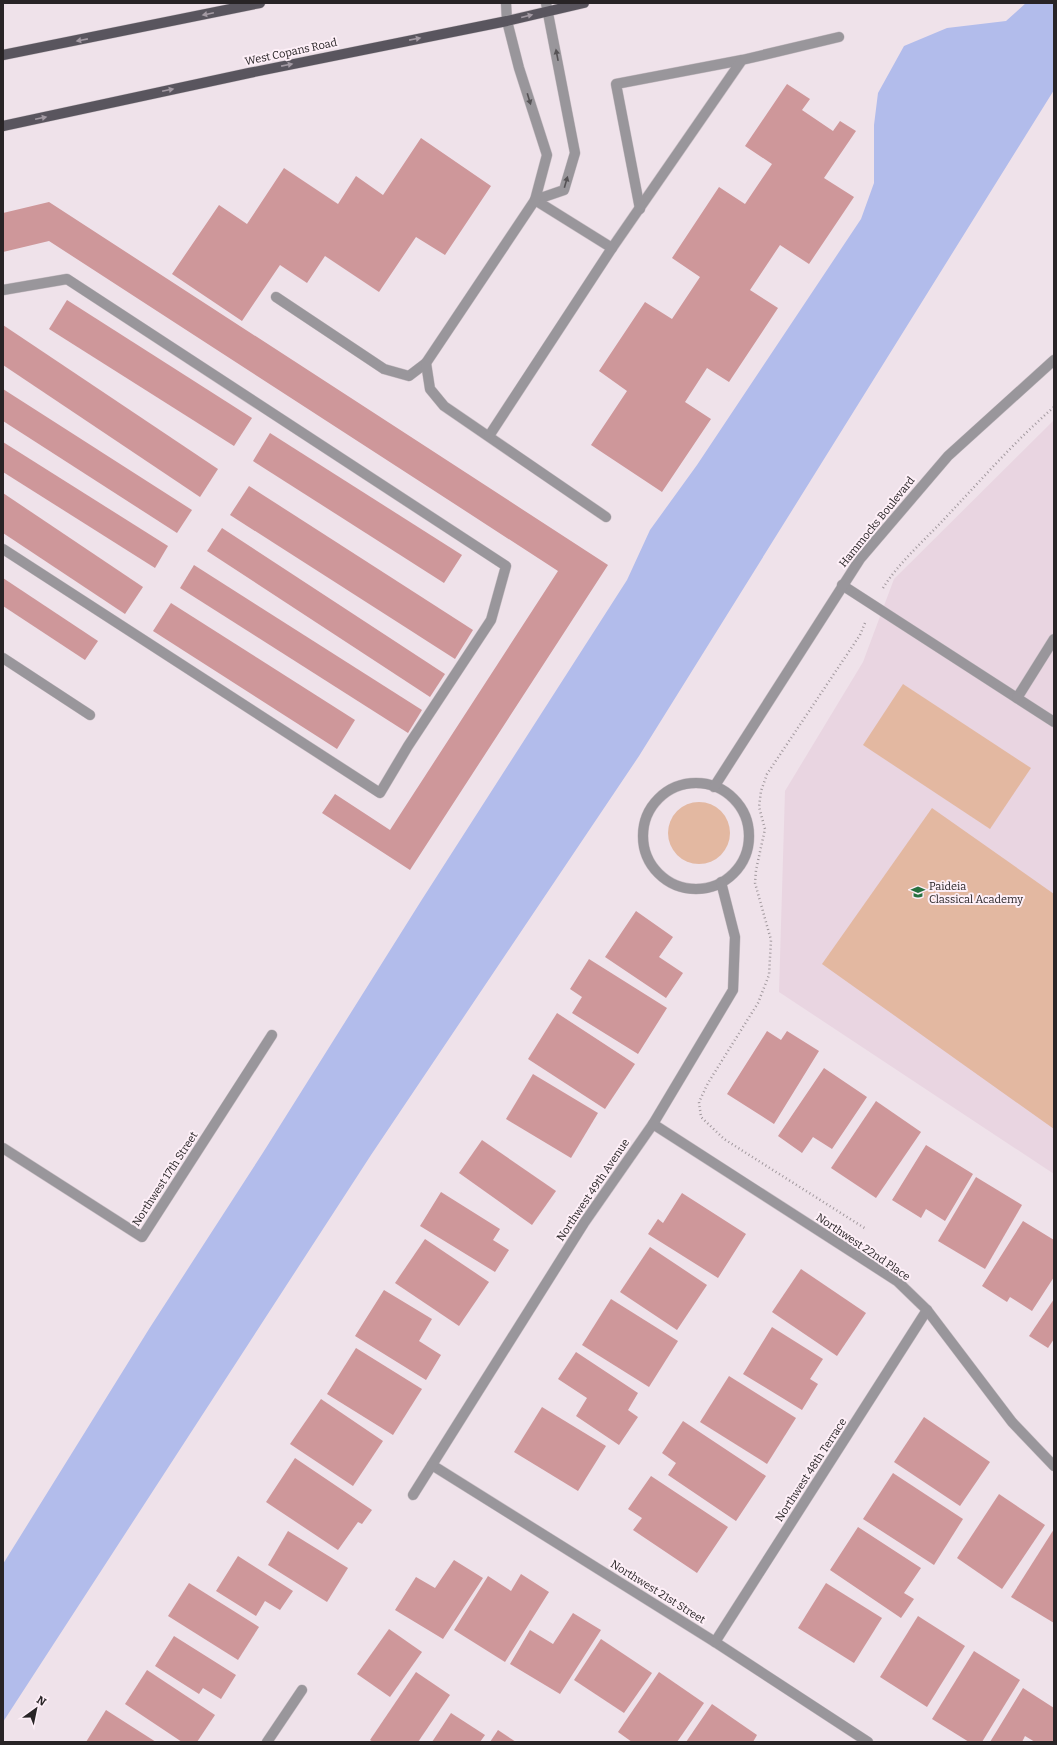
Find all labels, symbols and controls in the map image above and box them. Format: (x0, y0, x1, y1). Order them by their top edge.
one-way arrow (202, 11, 214, 17)
one-way arrow (521, 12, 533, 18)
street label: West Copans Road (244, 36, 339, 68)
one-way arrow (408, 36, 421, 42)
one-way arrow (76, 37, 88, 43)
one-way arrow (553, 49, 559, 61)
one-way arrow (281, 62, 293, 68)
one-way arrow (162, 87, 174, 93)
one-way arrow (527, 93, 533, 105)
one-way arrow (35, 114, 47, 120)
one-way arrow (563, 176, 569, 188)
street label: Hammocks Boulevard (837, 474, 918, 570)
place label: Paideia Classical Academy (929, 880, 1023, 906)
school or university icon: Paideia Classical Academy (910, 884, 926, 900)
street label: Northwest 17th Street (130, 1129, 200, 1229)
street label: Northwest 49th Avenue (554, 1136, 632, 1244)
street label: Northwest 22nd Place (813, 1211, 913, 1283)
street label: Northwest 48th Terrace (773, 1416, 849, 1524)
street label: Northwest 21st Street (608, 1558, 708, 1626)
north arrow (16, 1689, 56, 1729)
text: N (34, 1693, 49, 1709)

